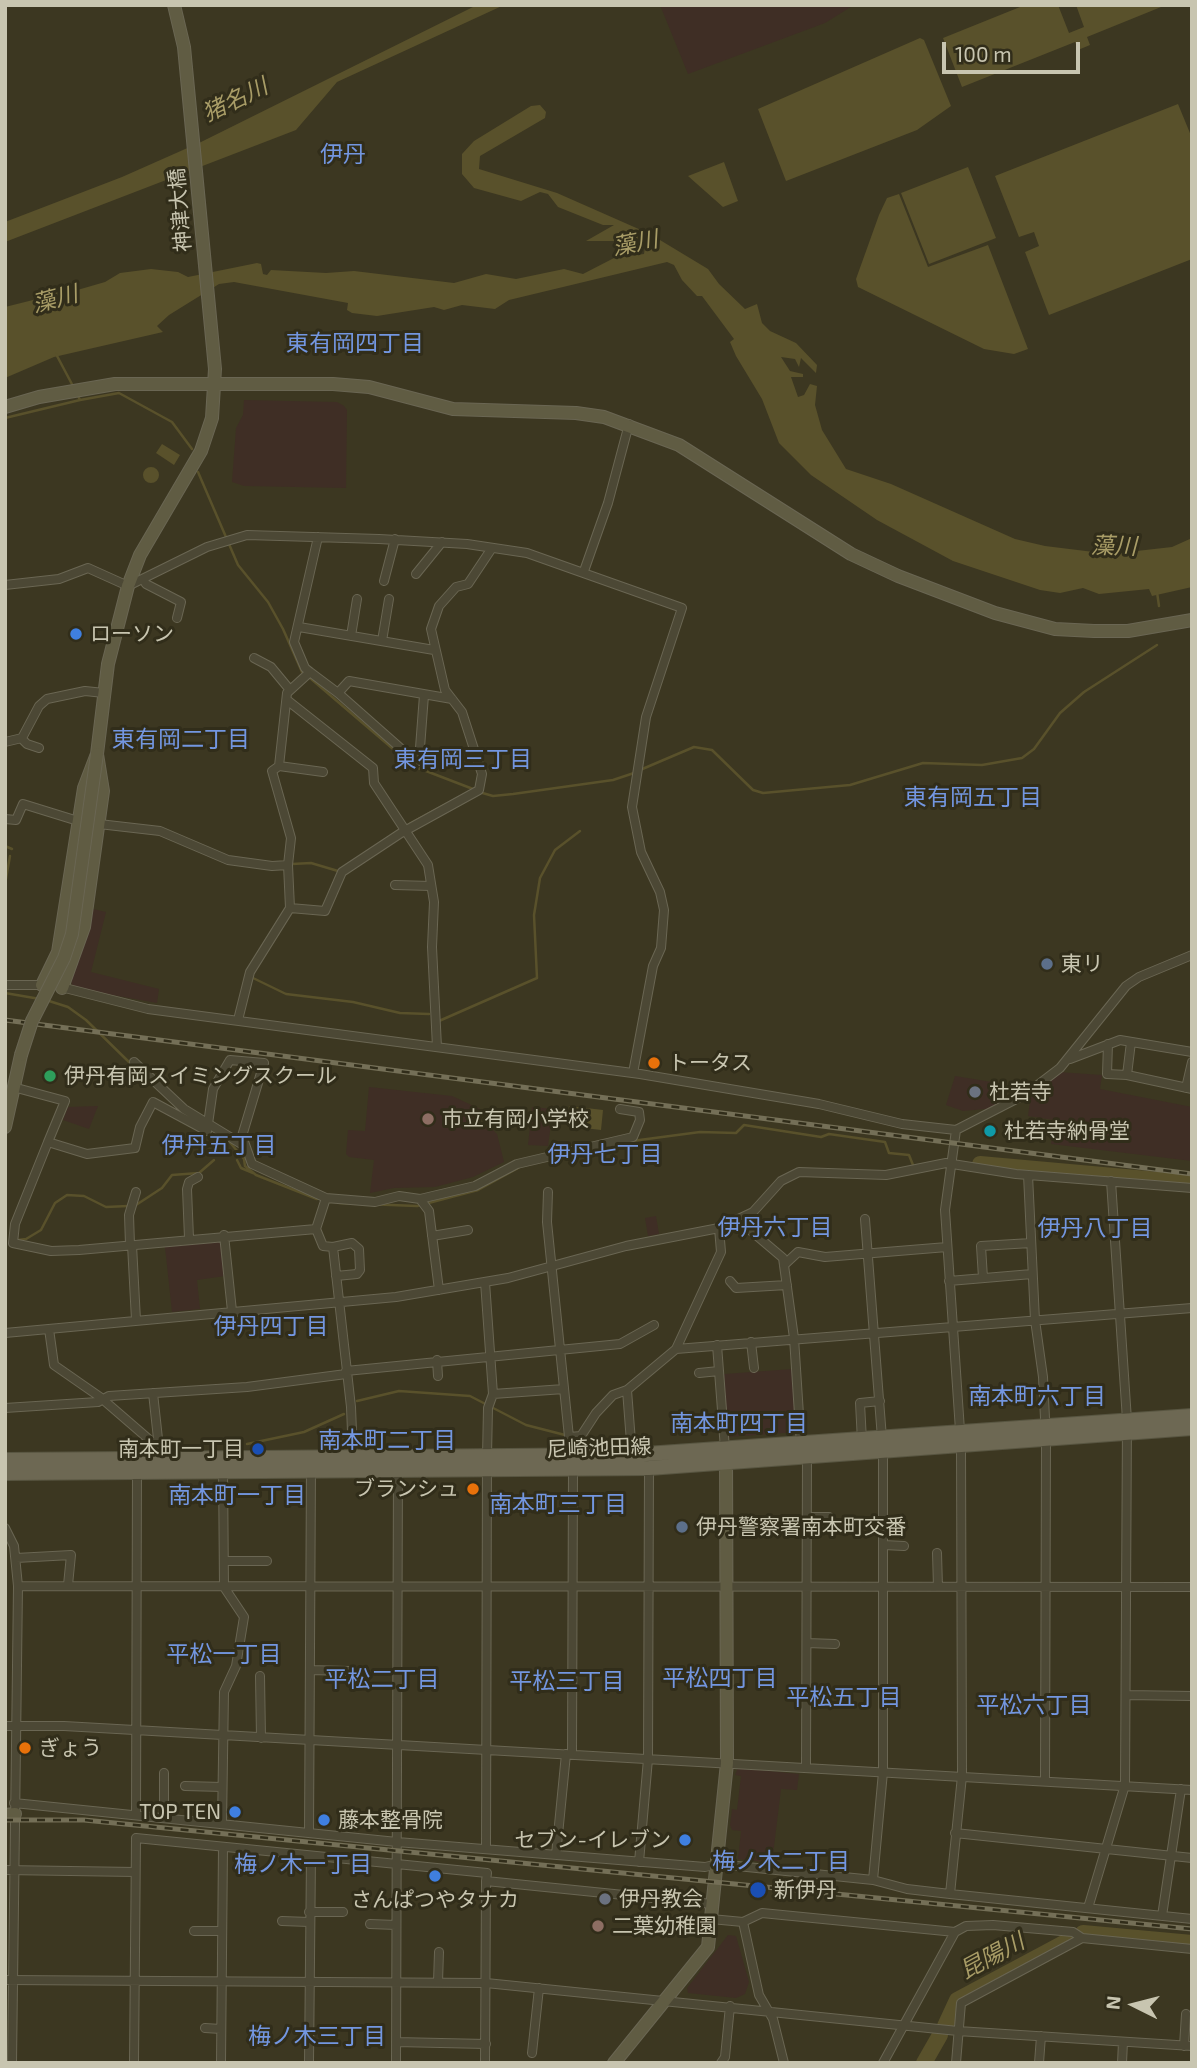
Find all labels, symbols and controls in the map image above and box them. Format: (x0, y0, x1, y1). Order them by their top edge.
scale bar (945, 28, 1083, 72)
text: 100 m (955, 41, 1012, 66)
water label: 猪名川 (198, 72, 272, 128)
district label: 伊丹 (320, 140, 366, 168)
street label: 神津大橋 (164, 167, 196, 253)
water label: 藻川 (610, 225, 660, 261)
water label: 藻川 (29, 280, 81, 318)
district label: 東有岡四丁目 (286, 329, 424, 357)
water label: 藻川 (1091, 532, 1137, 560)
place label: ローソン (90, 621, 174, 647)
marker: ローソン (68, 626, 84, 642)
district label: 東有岡二丁目 (112, 725, 250, 753)
district label: 東有岡三丁目 (394, 745, 532, 773)
district label: 東有岡五丁目 (904, 783, 1042, 811)
place label: 東リ (1061, 951, 1103, 977)
marker: 東リ (1039, 956, 1055, 972)
place label: トータス (668, 1050, 752, 1076)
marker: トータス (646, 1055, 662, 1071)
place label: 伊丹有岡スイミングスクール (64, 1063, 337, 1089)
marker: 伊丹有岡スイミングスクール (42, 1068, 58, 1084)
place label: 杜若寺 (989, 1079, 1052, 1105)
marker: 杜若寺 (967, 1084, 983, 1100)
place label: 市立有岡小学校 (442, 1106, 589, 1132)
marker: 市立有岡小学校 (420, 1111, 436, 1127)
place label: 杜若寺納骨堂 (1004, 1118, 1130, 1144)
marker: 杜若寺納骨堂 (982, 1123, 998, 1139)
district label: 伊丹五丁目 (162, 1131, 276, 1159)
district label: 伊丹七丁目 (548, 1140, 662, 1168)
district label: 伊丹六丁目 (718, 1213, 832, 1241)
district label: 伊丹八丁目 (1038, 1214, 1152, 1242)
district label: 伊丹四丁目 (214, 1312, 328, 1340)
district label: 南本町六丁目 (968, 1382, 1106, 1410)
district label: 南本町四丁目 (670, 1409, 808, 1437)
district label: 南本町二丁目 (318, 1426, 456, 1454)
street label: 尼崎池田線 (546, 1434, 652, 1462)
place label: 南本町一丁目 (118, 1436, 244, 1462)
marker: 南本町一丁目 (250, 1441, 266, 1457)
place label: ブランシュ (354, 1476, 459, 1502)
district label: 南本町一丁目 (168, 1481, 306, 1509)
marker: ブランシュ (465, 1481, 481, 1497)
district label: 南本町三丁目 (489, 1490, 627, 1518)
place label: 伊丹警察署南本町交番 (696, 1514, 906, 1540)
marker: 伊丹警察署南本町交番 (674, 1519, 690, 1535)
district label: 平松一丁目 (167, 1640, 281, 1668)
district label: 平松四丁目 (663, 1664, 777, 1692)
district label: 平松二丁目 (325, 1665, 439, 1693)
district label: 平松三丁目 (510, 1667, 624, 1695)
district label: 平松五丁目 (787, 1683, 901, 1711)
district label: 平松六丁目 (977, 1691, 1091, 1719)
place label: ぎょう (39, 1735, 102, 1761)
marker: ぎょう (17, 1740, 33, 1756)
place label: TOP TEN (139, 1799, 221, 1825)
marker: TOP TEN (227, 1804, 243, 1820)
place label: 藤本整骨院 (338, 1807, 443, 1833)
marker: 藤本整骨院 (316, 1812, 332, 1828)
place label: セブン-イレブン (515, 1827, 671, 1853)
marker: セブン-イレブン (677, 1832, 693, 1848)
district label: 梅ノ木二丁目 (712, 1847, 850, 1875)
district label: 梅ノ木一丁目 (234, 1850, 372, 1878)
marker: さんぱつやタナカ (427, 1868, 443, 1884)
place label: 新伊丹 (774, 1877, 837, 1903)
marker: 新伊丹 (748, 1880, 768, 1900)
place label: 伊丹教会 (619, 1886, 703, 1912)
place label: さんぱつやタナカ (351, 1887, 519, 1913)
marker: 伊丹教会 (597, 1891, 613, 1907)
place label: 二葉幼稚園 (612, 1913, 717, 1939)
marker: 二葉幼稚園 (590, 1918, 606, 1934)
water label: 昆陽川 (955, 1928, 1029, 1984)
north arrow (1099, 1970, 1169, 2040)
text: N (1100, 1995, 1125, 2011)
district label: 梅ノ木三丁目 (248, 2022, 386, 2050)

